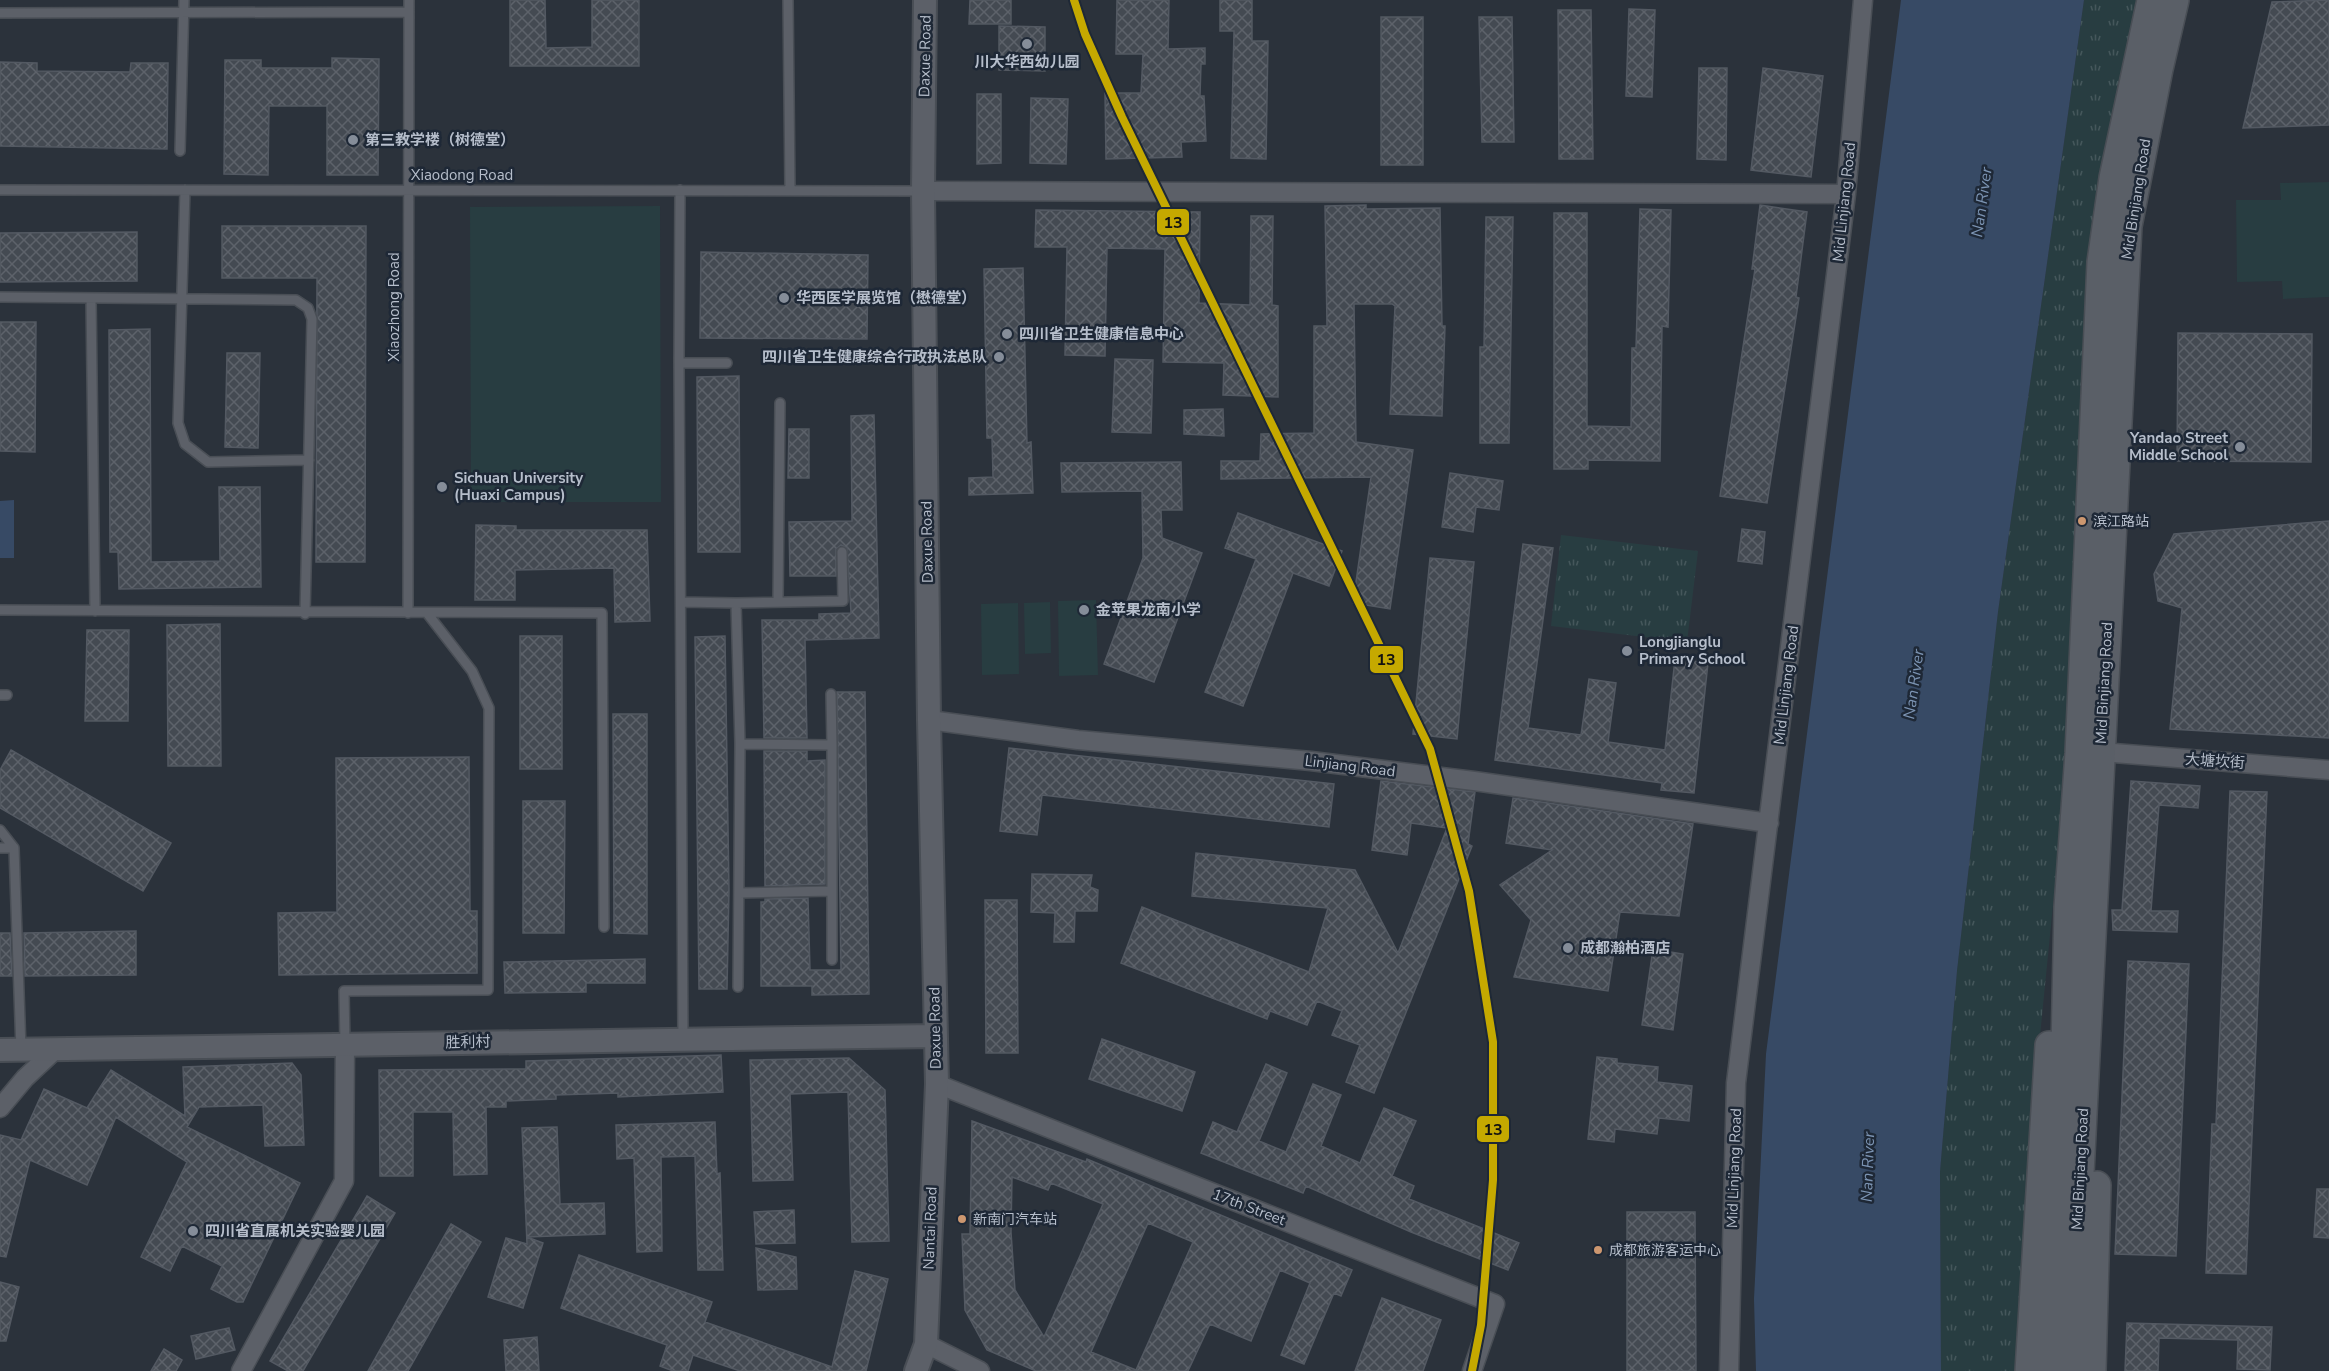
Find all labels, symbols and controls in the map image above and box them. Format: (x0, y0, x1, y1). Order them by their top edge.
street label: Daxue Road (914, 15, 936, 97)
marker: 川大华西幼儿园 (1020, 37, 1034, 51)
place label: 川大华西幼儿园 (974, 52, 1080, 72)
place label: 第三教学楼（树德堂） (365, 130, 515, 150)
marker: 第三教学楼（树德堂） (346, 133, 360, 147)
street label: Mid Binjiang Road (2117, 137, 2155, 261)
street label: Mid Linjiang Road (1828, 141, 1860, 263)
street label: Xiaodong Road (411, 165, 513, 185)
water label: Nan River (1966, 165, 1998, 238)
line badge: 13 (1156, 208, 1190, 236)
text: 13 (1163, 212, 1183, 234)
street label: Xiaozhong Road (384, 252, 404, 362)
place label: 华西医学展览馆（懋德堂） (796, 288, 976, 308)
marker: 华西医学展览馆（懋德堂） (777, 291, 791, 305)
place label: 四川省卫生健康信息中心 (1019, 324, 1184, 344)
marker: 四川省卫生健康信息中心 (1000, 327, 1014, 341)
place label: 四川省卫生健康综合行政执法总队 (762, 347, 987, 367)
marker: 四川省卫生健康综合行政执法总队 (992, 350, 1006, 364)
place label: Yandao Street Middle School (2129, 428, 2228, 465)
marker: Yandao Street Middle School (2233, 440, 2247, 454)
place label: Sichuan University (Huaxi Campus) (454, 468, 583, 505)
marker: Sichuan University (Huaxi Campus) (435, 480, 449, 494)
street label: Daxue Road (916, 501, 938, 583)
place label: 滨江路站 (2093, 512, 2149, 531)
marker: 滨江路站 (2076, 515, 2088, 527)
place label: 金苹果龙南小学 (1096, 600, 1201, 620)
marker: 金苹果龙南小学 (1077, 603, 1091, 617)
street label: Mid Binjiang Road (2091, 622, 2117, 744)
street label: Mid Linjiang Road (1769, 624, 1803, 746)
place label: Longjianglu Primary School (1639, 632, 1746, 669)
marker: Longjianglu Primary School (1620, 644, 1634, 658)
line badge: 13 (1369, 645, 1404, 674)
water label: Nan River (1898, 647, 1930, 720)
text: 13 (1376, 649, 1396, 671)
street label: 大塘坎街 (2184, 749, 2246, 773)
street label: Linjiang Road (1304, 751, 1396, 781)
place label: 成都瀚柏酒店 (1580, 938, 1670, 958)
marker: 成都瀚柏酒店 (1561, 941, 1575, 955)
street label: Daxue Road (924, 987, 946, 1069)
street label: 胜利村 (445, 1032, 491, 1052)
street label: Mid Linjiang Road (1722, 1108, 1746, 1228)
street label: Mid Binjiang Road (2067, 1108, 2093, 1230)
line badge: 13 (1476, 1115, 1510, 1143)
text: 13 (1483, 1119, 1503, 1141)
water label: Nan River (1856, 1130, 1880, 1203)
street label: 17th Street (1210, 1184, 1289, 1230)
street label: Nantai Road (919, 1186, 941, 1270)
place label: 新南门汽车站 (973, 1210, 1057, 1229)
marker: 新南门汽车站 (956, 1213, 968, 1225)
place label: 四川省直属机关实验婴儿园 (205, 1221, 385, 1241)
marker: 四川省直属机关实验婴儿园 (186, 1224, 200, 1238)
place label: 成都旅游客运中心 (1609, 1241, 1721, 1260)
marker: 成都旅游客运中心 (1592, 1244, 1604, 1256)

